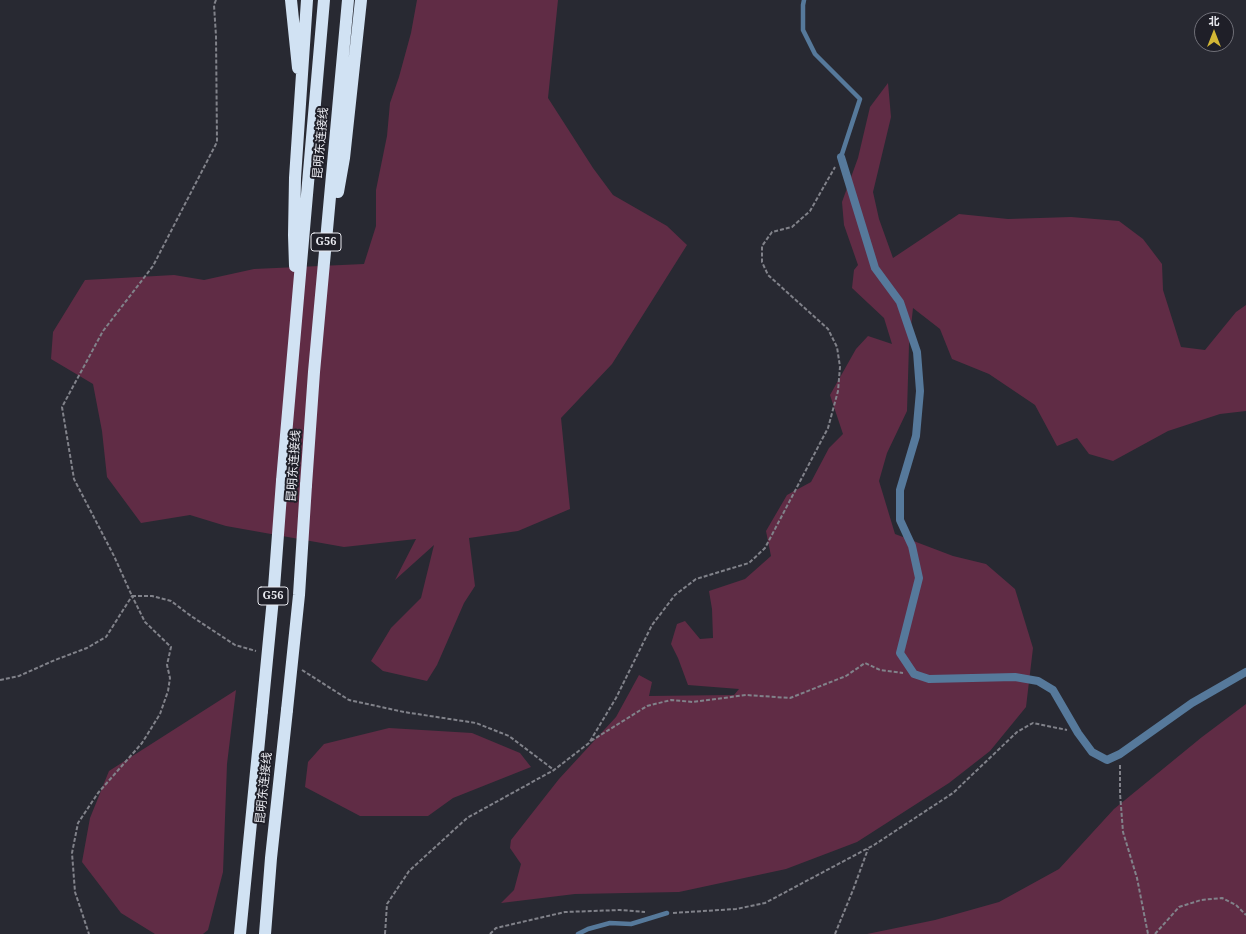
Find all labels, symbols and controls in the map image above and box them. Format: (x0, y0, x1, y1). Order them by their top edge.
north arrow (1194, 12, 1234, 52)
text: 北 (1209, 13, 1220, 28)
street label: 昆明东连接线 (311, 107, 331, 179)
road number: G56 (311, 233, 341, 251)
street label: 昆明东连接线 (284, 430, 304, 502)
road number: G56 (258, 587, 288, 605)
street label: 昆明东连接线 (253, 751, 275, 825)

